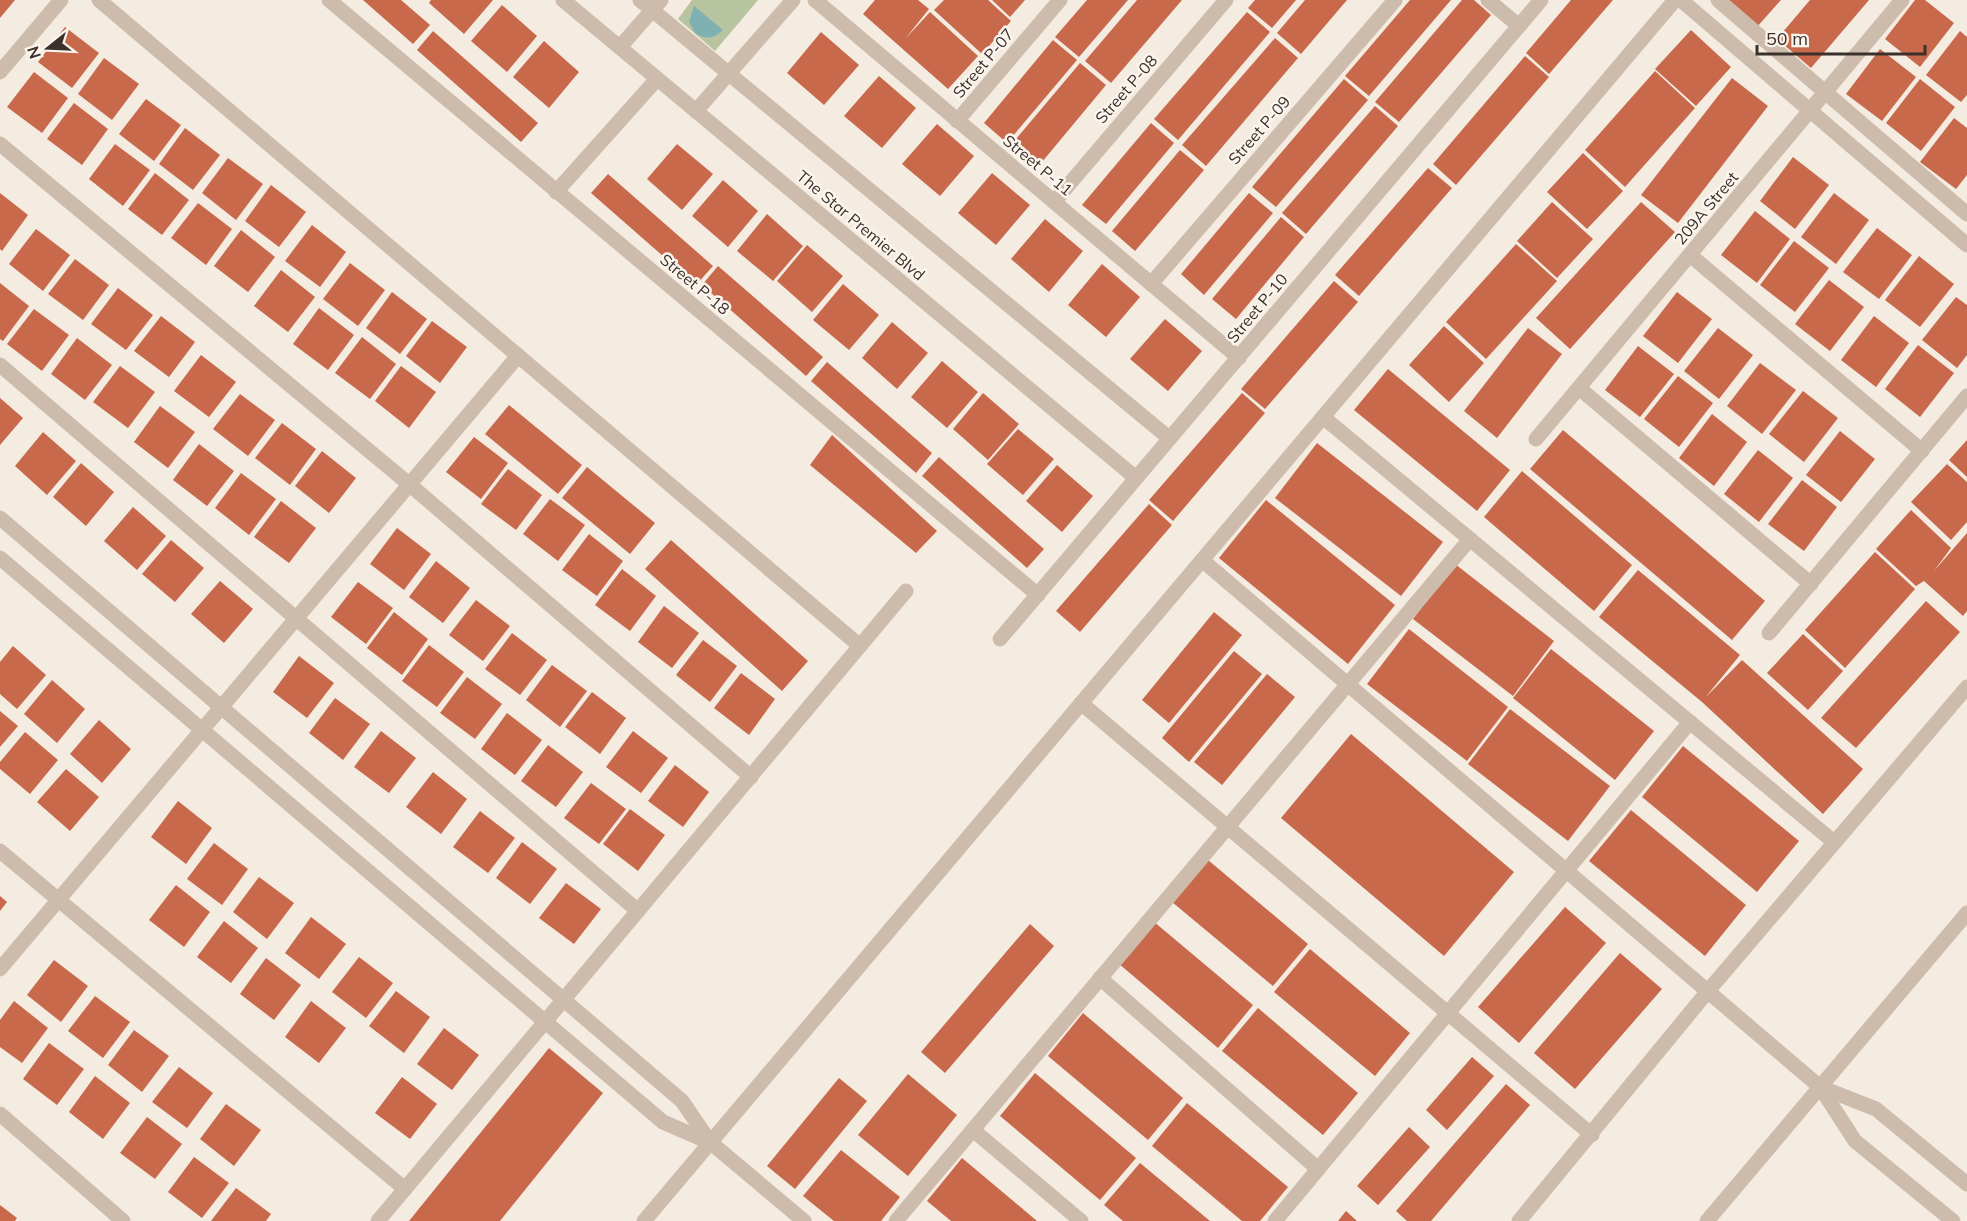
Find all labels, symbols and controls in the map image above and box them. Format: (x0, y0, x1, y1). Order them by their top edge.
north arrow (18, 18, 78, 78)
scale bar (1757, 18, 1925, 56)
street label: Street P-07 (948, 24, 1018, 102)
text: 50 m (1766, 27, 1808, 50)
text: N (22, 44, 45, 61)
street label: Street P-08 (1091, 51, 1161, 127)
street label: Street P-09 (1224, 92, 1294, 168)
street label: Street P-11 (999, 130, 1077, 200)
street label: The Star Premier Blvd (793, 166, 929, 284)
street label: 209A Street (1670, 167, 1743, 249)
street label: Street P-18 (656, 249, 734, 319)
street label: Street P-10 (1222, 269, 1292, 347)

